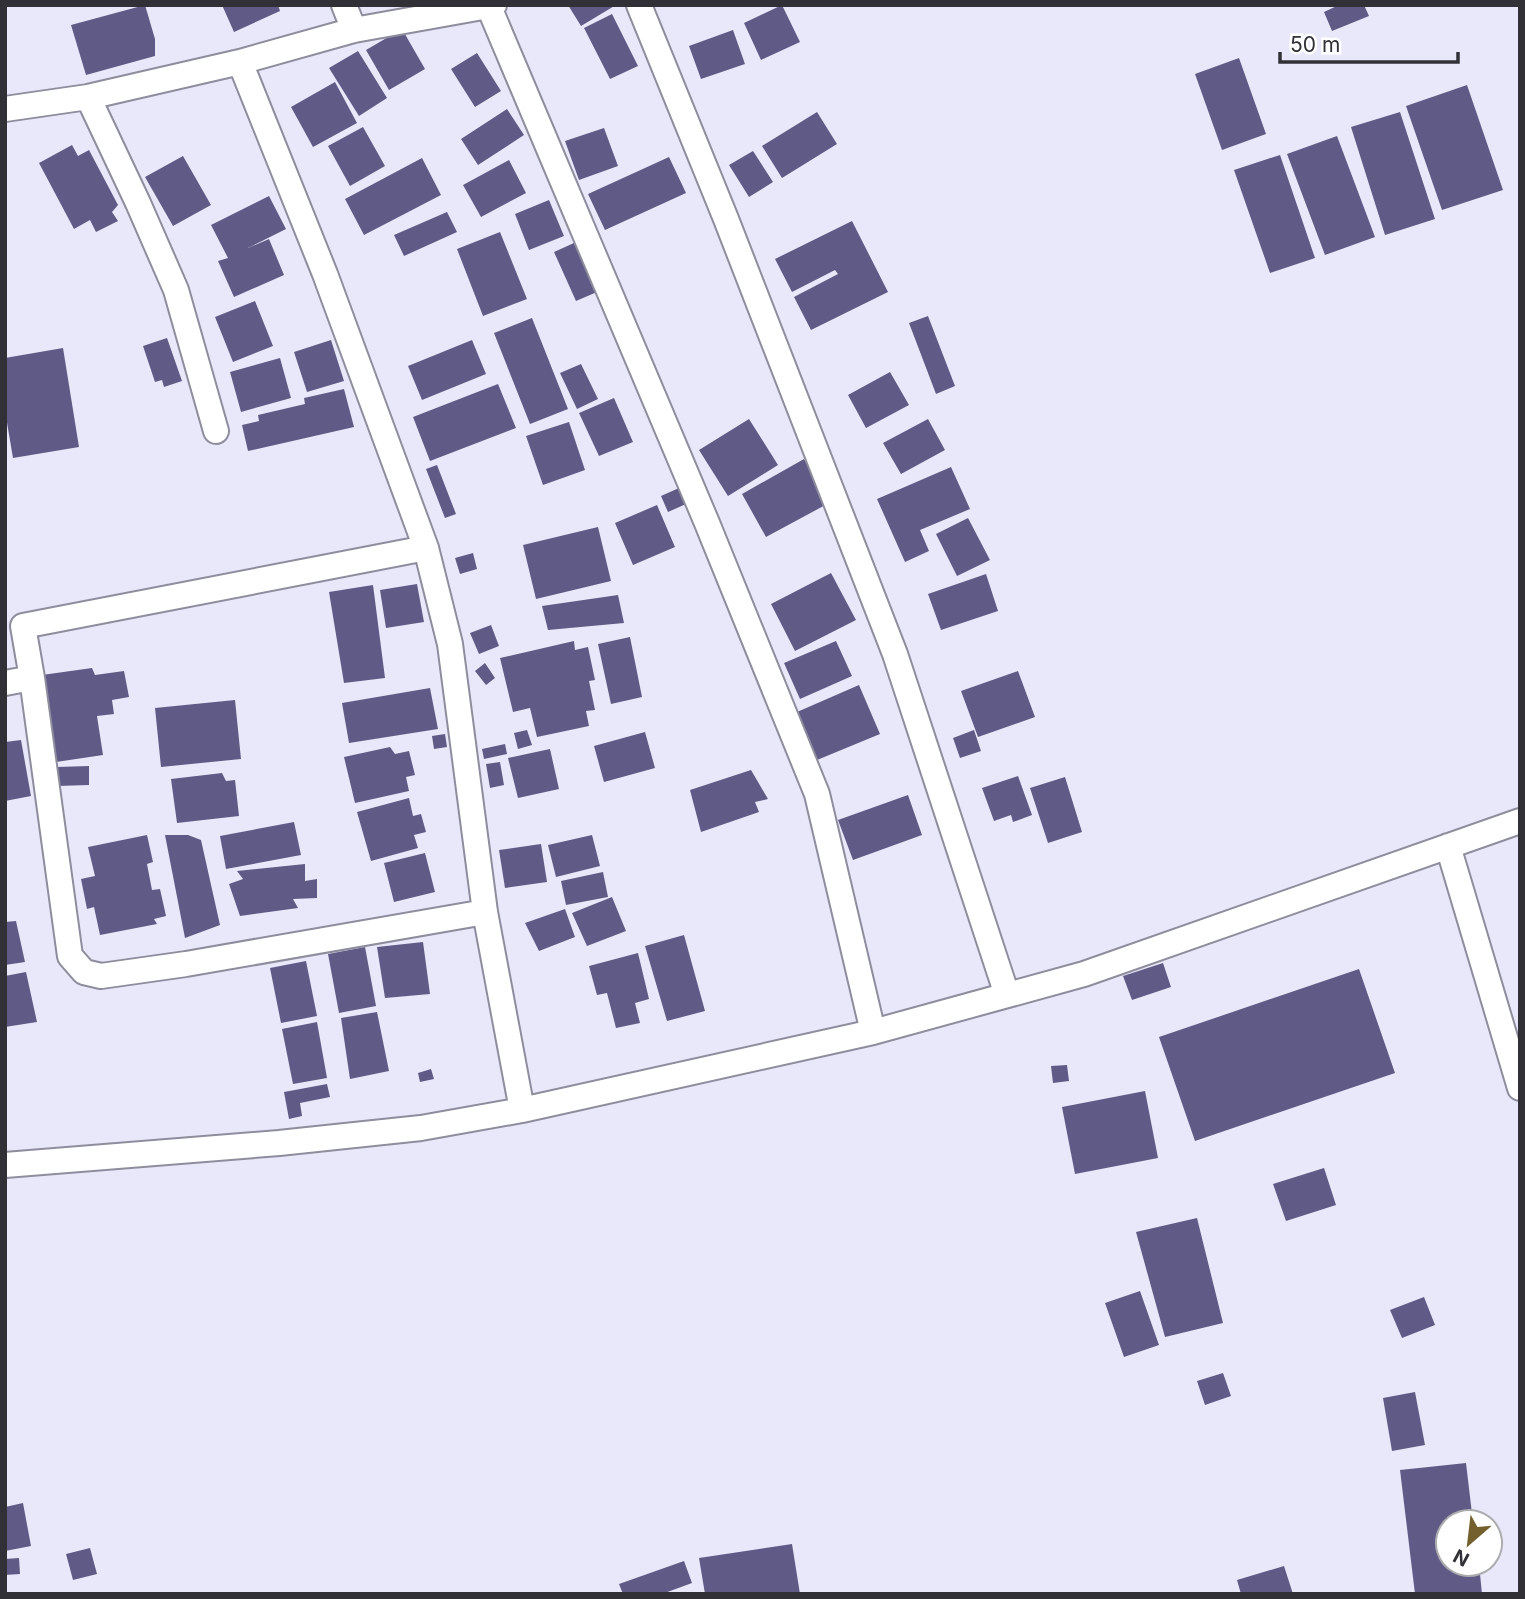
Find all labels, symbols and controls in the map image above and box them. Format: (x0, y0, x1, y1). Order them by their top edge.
scale bar (1280, 21, 1458, 65)
text: 50 m (1290, 32, 1340, 57)
north arrow (1434, 1508, 1504, 1578)
text: N (1449, 1544, 1473, 1571)

